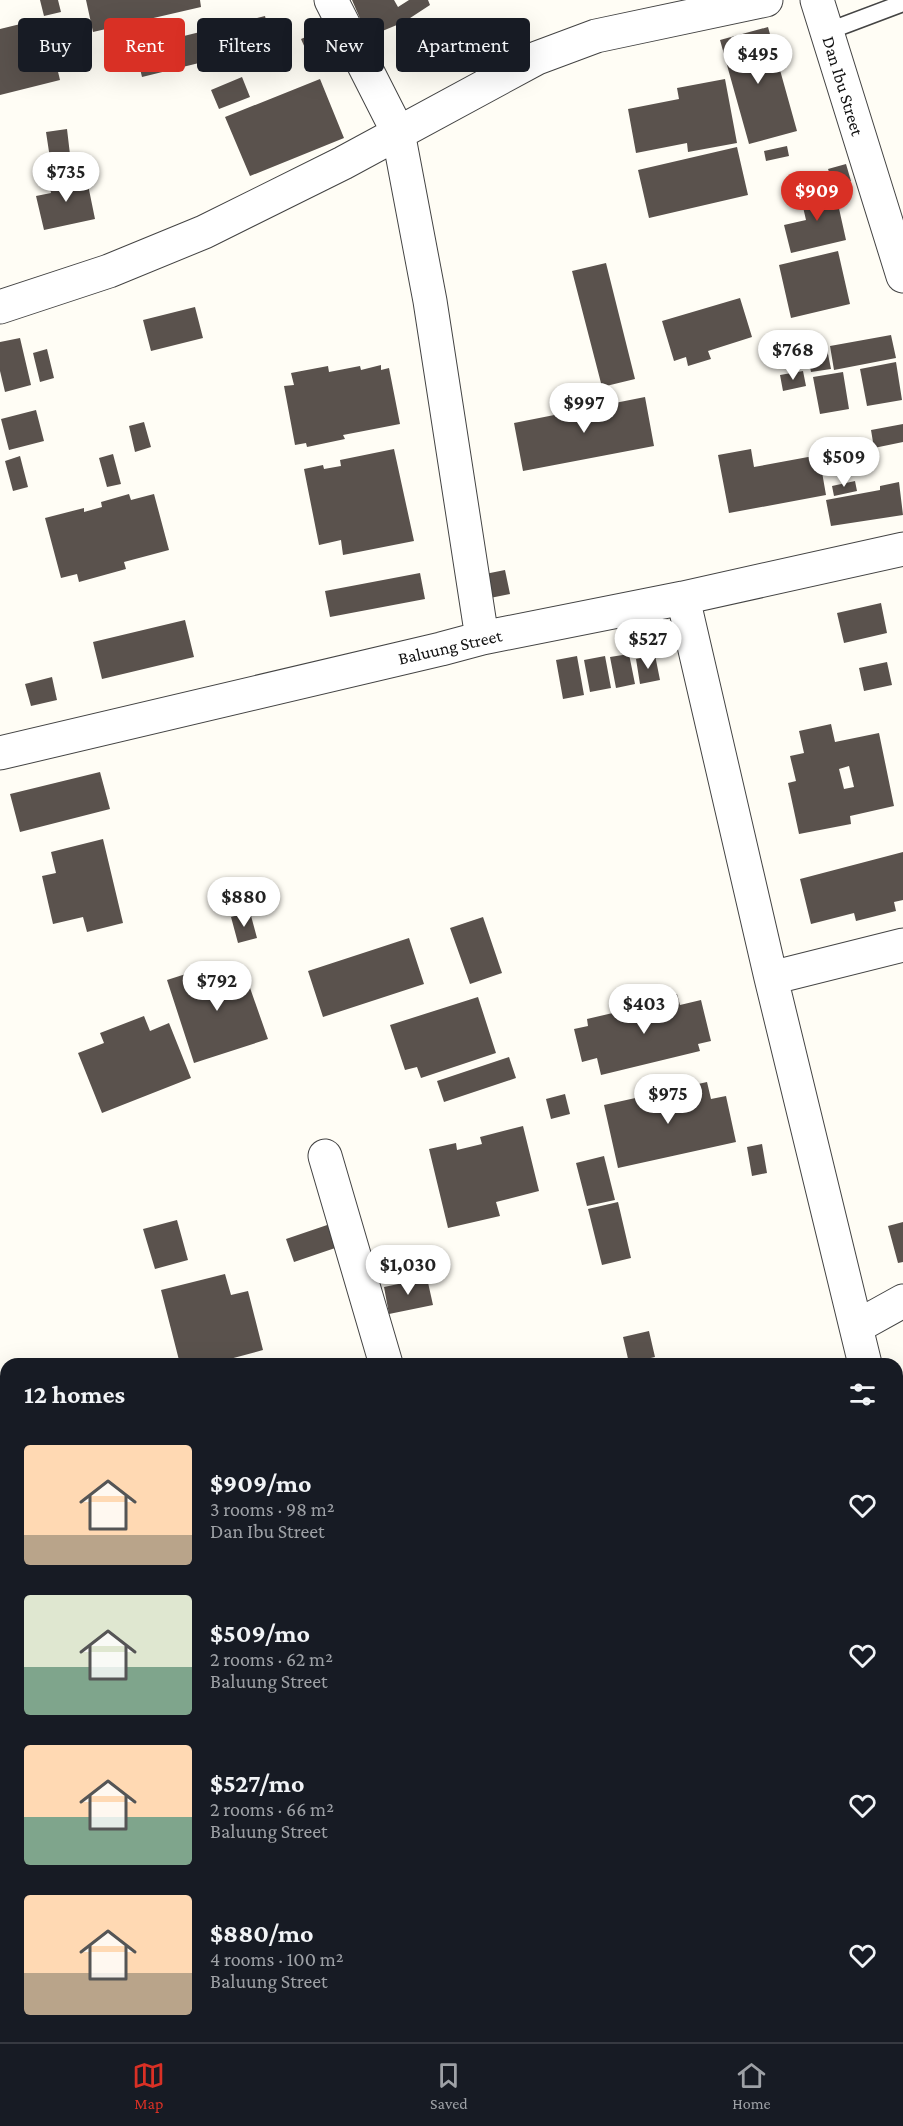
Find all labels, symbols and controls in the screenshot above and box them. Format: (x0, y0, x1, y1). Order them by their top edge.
chip: Buy (18, 18, 92, 72)
chip: Rent (104, 18, 185, 72)
chip: Filters (197, 18, 292, 72)
chip: New (304, 18, 384, 72)
chip: Apartment (396, 18, 530, 72)
pin: $495 (722, 34, 794, 85)
street label: Dan Ibu Street (818, 34, 868, 139)
text: $495 (737, 42, 779, 64)
pin: $735 (30, 152, 102, 203)
text: $735 (46, 160, 86, 182)
pin: $909 (781, 171, 853, 222)
text: $909 (795, 179, 839, 201)
pin: $768 (757, 330, 829, 381)
text: $768 (772, 338, 814, 360)
pin: $997 (548, 383, 620, 434)
text: $997 (563, 391, 605, 413)
pin: $509 (808, 437, 880, 488)
text: $509 (823, 445, 865, 467)
pin: $527 (612, 619, 684, 670)
street label: Baluung Street (396, 625, 505, 669)
text: $527 (629, 627, 667, 649)
pin: $880 (208, 877, 280, 928)
text: $880 (221, 885, 267, 907)
pin: $792 (181, 961, 253, 1012)
text: $792 (197, 969, 237, 991)
pin: $403 (608, 984, 680, 1035)
text: $403 (623, 992, 665, 1014)
pin: $975 (632, 1074, 704, 1125)
text: $975 (648, 1082, 688, 1104)
pin: $1,030 (359, 1245, 457, 1296)
text: $1,030 (380, 1253, 436, 1275)
icon: filters (846, 1378, 879, 1411)
text: 12 homes (24, 1380, 125, 1409)
icon: home (72, 1469, 144, 1541)
text: $909/mo (210, 1469, 312, 1498)
icon: heart (846, 1489, 879, 1522)
text: 3 rooms · 98 m² (210, 1498, 335, 1520)
text: Dan Ibu Street (210, 1520, 325, 1542)
icon: home (72, 1619, 144, 1691)
text: $509/mo (210, 1619, 310, 1648)
icon: heart (846, 1639, 879, 1672)
text: 2 rooms · 62 m² (210, 1648, 333, 1670)
text: Baluung Street (210, 1670, 328, 1692)
icon: home (72, 1769, 144, 1841)
text: $527/mo (210, 1769, 304, 1798)
icon: heart (846, 1789, 879, 1822)
text: 2 rooms · 66 m² (210, 1798, 334, 1820)
text: Baluung Street (210, 1820, 328, 1842)
icon: home (72, 1919, 144, 1991)
text: $880/mo (210, 1919, 314, 1948)
icon: heart (846, 1939, 879, 1972)
text: 4 rooms · 100 m² (210, 1948, 344, 1970)
text: Baluung Street (210, 1970, 328, 1992)
tab: Map (132, 2059, 165, 2112)
tab: Saved (430, 2059, 468, 2112)
tab: Home (732, 2059, 771, 2112)

